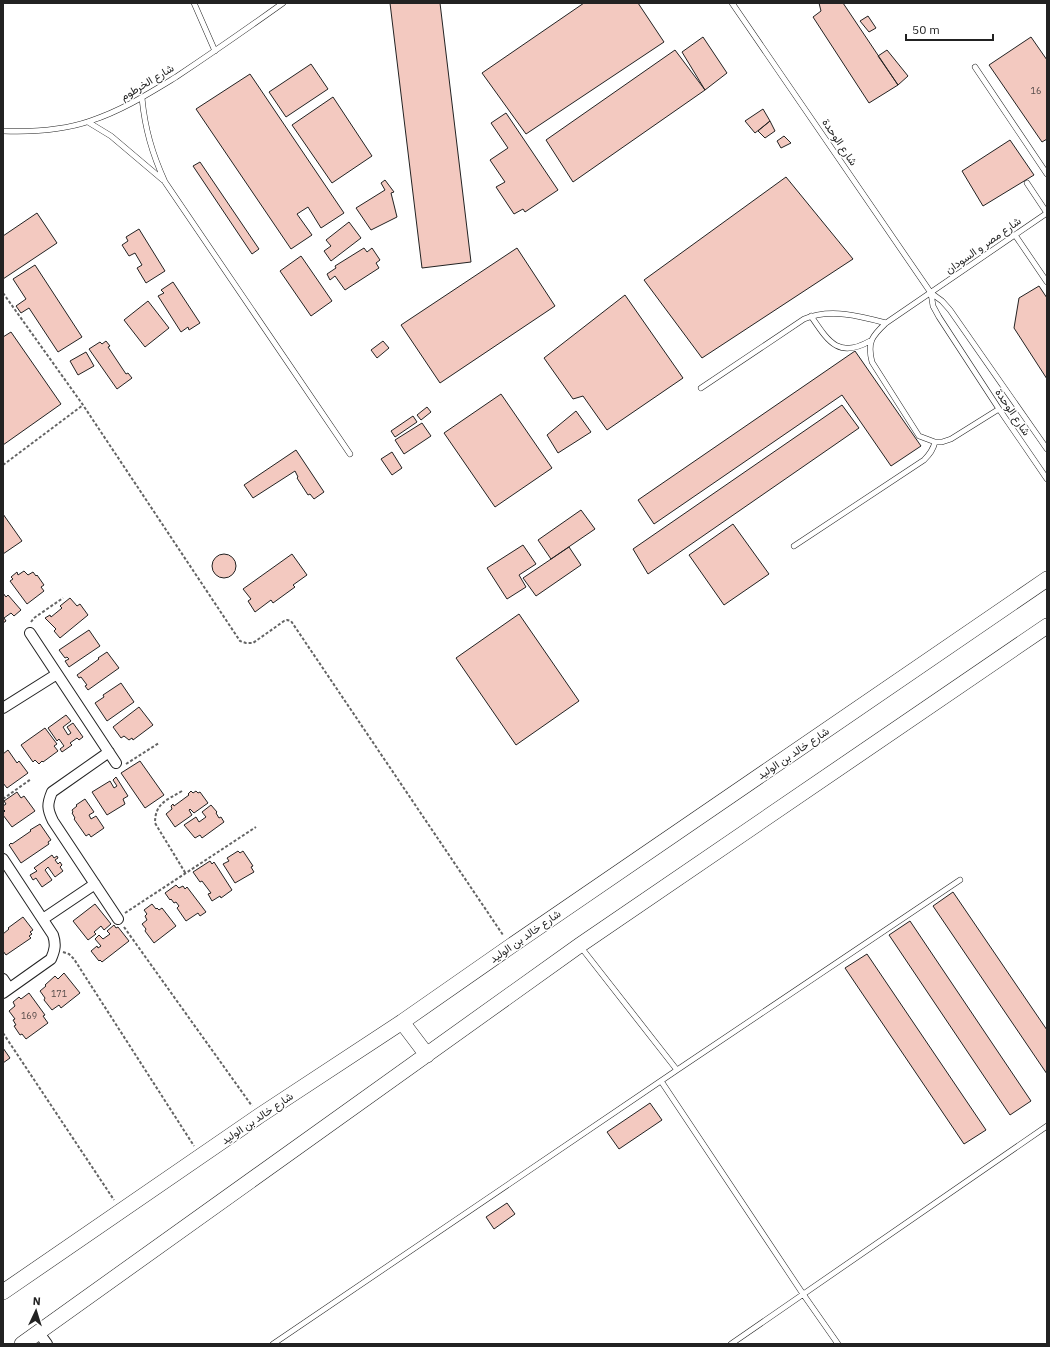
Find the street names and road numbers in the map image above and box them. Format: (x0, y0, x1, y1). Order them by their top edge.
street label: شارع الخرطوم (118, 60, 177, 104)
street label: شارع الوحدة (818, 116, 861, 169)
street label: شارع مصر و السودان (942, 213, 1025, 277)
street label: شارع الوحدة (991, 386, 1034, 439)
street label: شارع خالد بن الوليد (754, 724, 833, 783)
street label: شارع خالد بن الوليد (487, 906, 564, 967)
street label: شارع خالد بن الوليد (218, 1089, 297, 1148)

